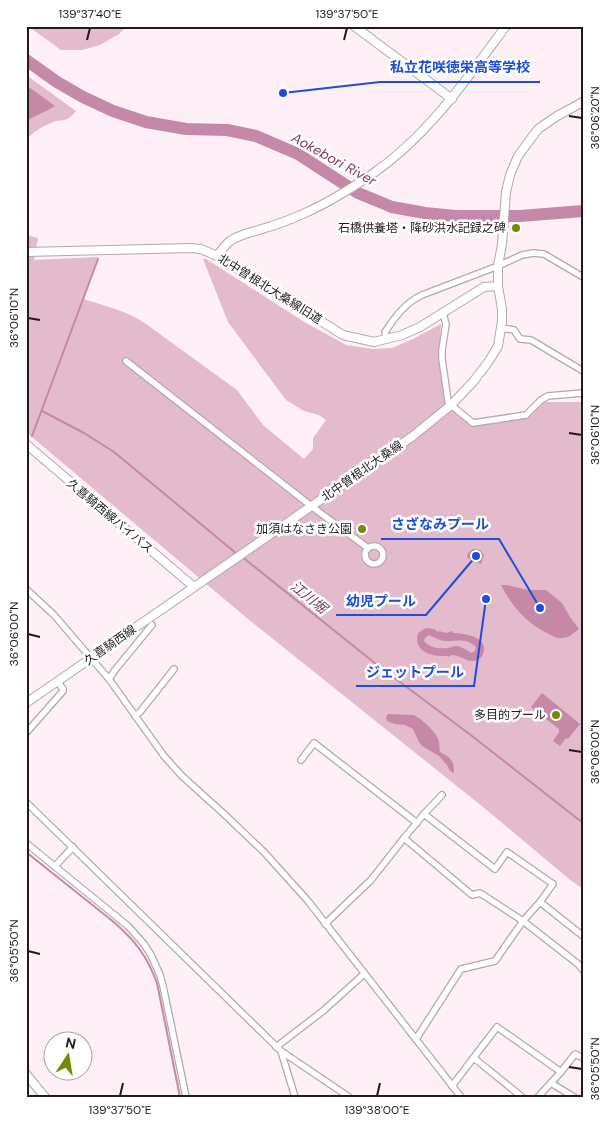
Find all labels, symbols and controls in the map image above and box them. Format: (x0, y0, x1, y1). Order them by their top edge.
text: 139°37'40"E (59, 6, 122, 22)
text: 139°37'50"E (315, 6, 379, 22)
callout: 私立花咲徳栄高等学校 (380, 53, 540, 82)
text: 私立花咲徳栄高等学校 (390, 58, 530, 76)
text: 36°06'20"N (587, 86, 603, 150)
water label: Aokebori River (288, 128, 380, 190)
place label: 石橋供養塔・降砂洪水記録之碑 (338, 220, 506, 236)
marker: 石橋供養塔・降砂洪水記録之碑 (510, 222, 522, 234)
street label: 北中曽根北大桑線旧道 (215, 250, 325, 328)
text: 36°06'10"N (6, 288, 22, 348)
text: 36°06'10"N (587, 405, 603, 465)
street label: 北中曽根北大桑線 (318, 437, 406, 505)
street label: 久喜騎西線バイパス (64, 475, 156, 557)
callout: さざなみプール (381, 510, 499, 539)
text: さざなみプール (391, 515, 489, 533)
place label: 加須はなさき公園 (256, 521, 352, 537)
marker: 加須はなさき公園 (356, 523, 368, 535)
water label: 江川堀 (287, 577, 333, 618)
callout: 幼児プール (336, 586, 426, 615)
text: 幼児プール (346, 592, 416, 610)
text: 36°06'00"N (6, 602, 22, 666)
street label: 久喜騎西線 (81, 621, 139, 669)
callout: ジェットプール (356, 657, 474, 686)
text: ジェットプール (366, 663, 464, 681)
place label: 多目的プール (474, 707, 546, 723)
marker: 多目的プール (550, 709, 562, 721)
text: 36°06'00"N (587, 720, 603, 784)
text: 36°05'50"N (6, 920, 22, 982)
north arrow (42, 1030, 92, 1080)
text: N (64, 1033, 78, 1053)
text: 36°05'50"N (587, 1038, 603, 1100)
text: 139°37'50"E (88, 1102, 152, 1118)
text: 139°38'00"E (344, 1102, 410, 1118)

